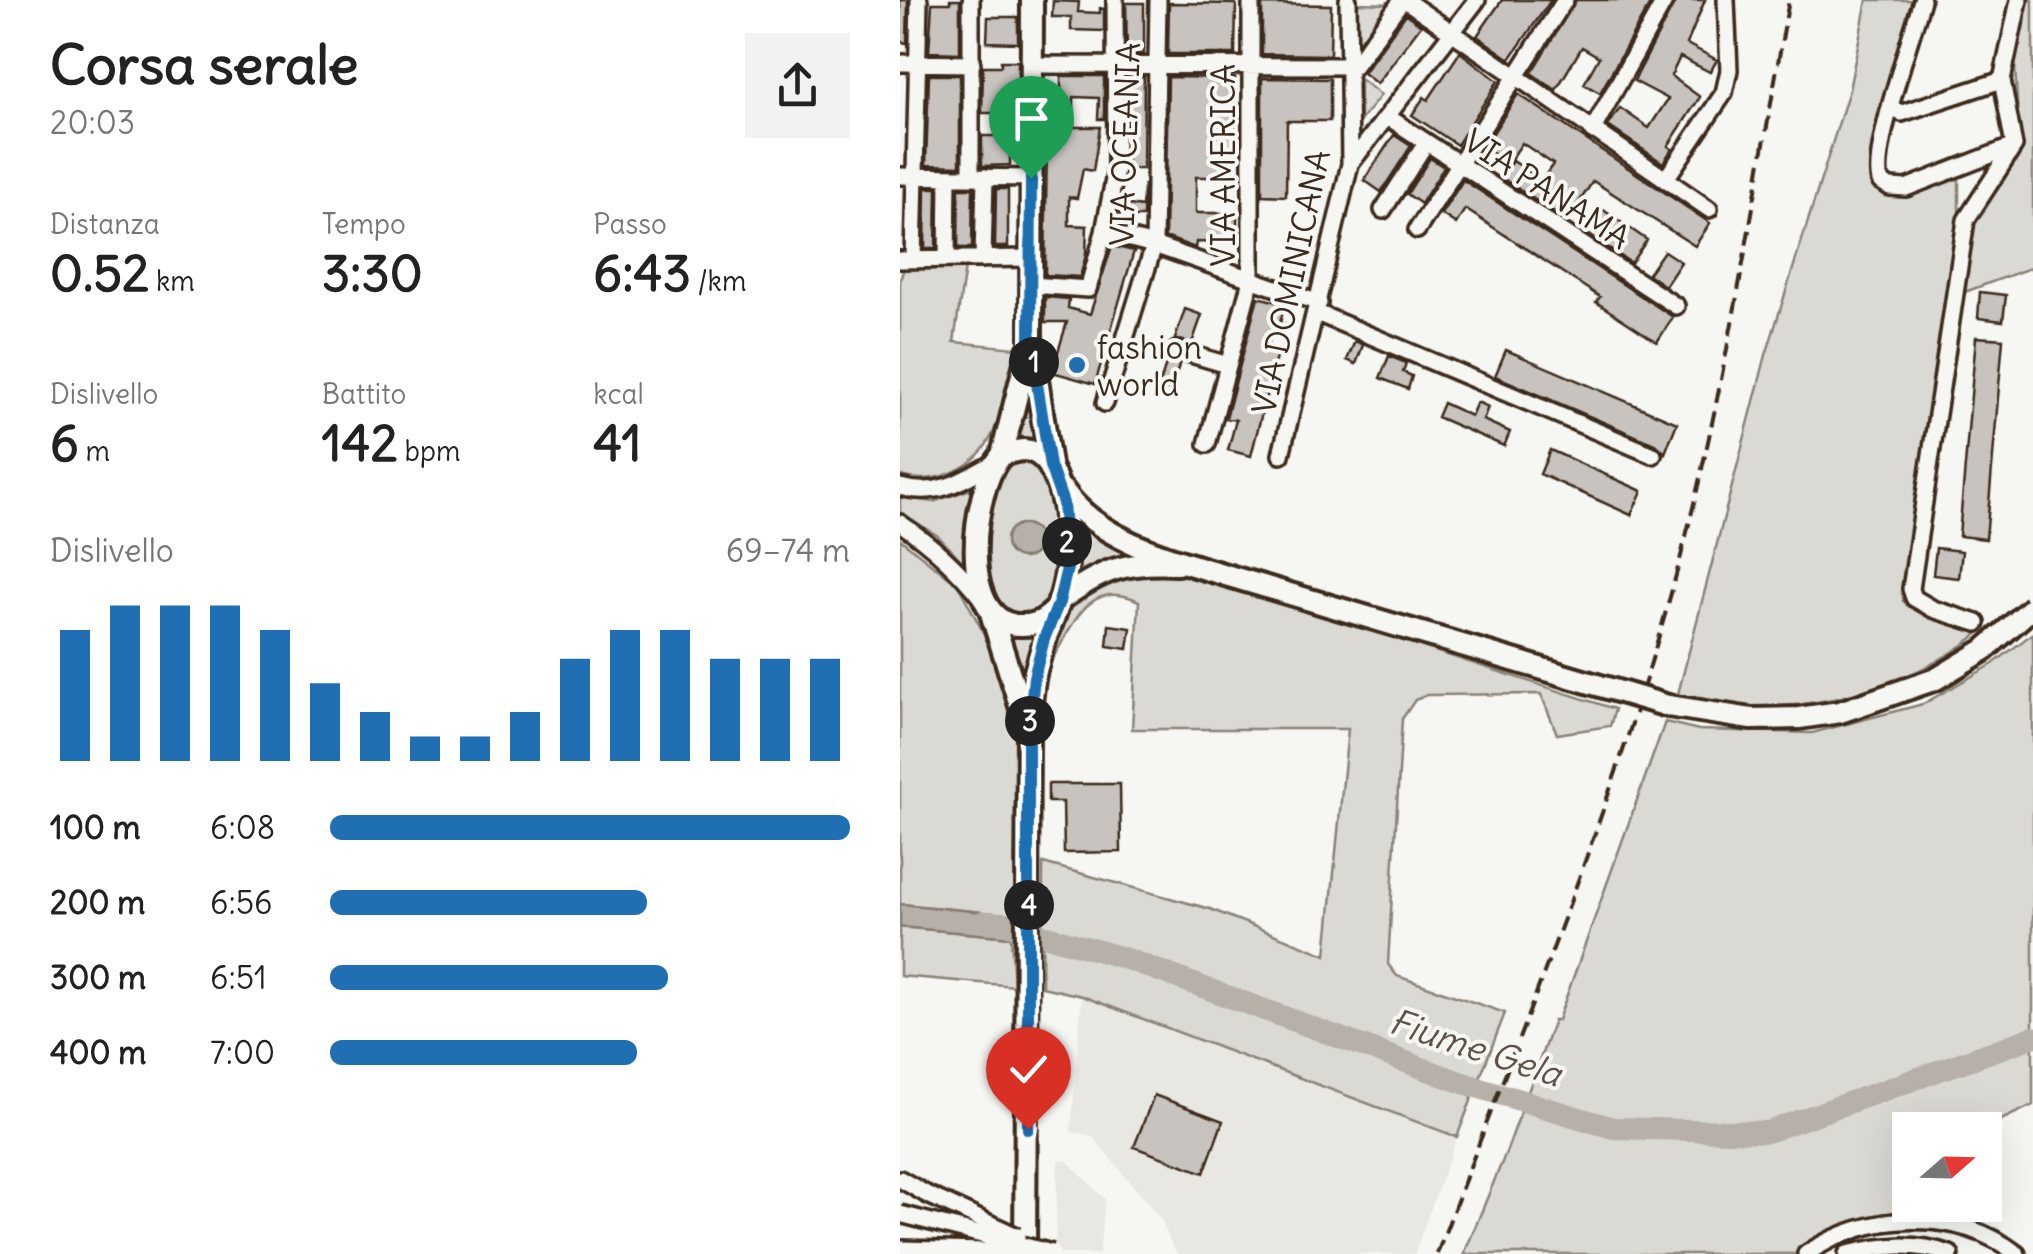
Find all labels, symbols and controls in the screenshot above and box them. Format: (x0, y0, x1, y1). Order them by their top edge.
text: Corsa serale (50, 30, 358, 99)
button: share (745, 33, 850, 138)
street label: VIA OCEANIA (1101, 42, 1149, 246)
street label: VIA AMERICA (1203, 64, 1244, 266)
pin (989, 76, 1074, 179)
icon: arrive (1004, 91, 1059, 146)
text: 20:03 (50, 102, 135, 143)
street label: VIA PANAMA (1456, 120, 1638, 258)
street label: VIA DOMINICANA (1243, 146, 1339, 418)
text: Distanza (50, 206, 160, 242)
text: Tempo (322, 206, 406, 242)
text: Passo (593, 206, 667, 242)
text: 0.52 (50, 242, 149, 305)
text: 3:30 (322, 242, 423, 305)
text: 6:43 (593, 242, 691, 305)
text: km (149, 263, 195, 299)
text: /km (691, 263, 746, 299)
place label: fashion world (1097, 327, 1202, 405)
pin: 1 (1009, 337, 1059, 387)
text: 1 (1028, 344, 1040, 380)
marker: fashion world (1066, 354, 1088, 376)
text: Dislivello (50, 376, 158, 412)
text: Battito (322, 376, 406, 412)
text: kcal (593, 376, 644, 412)
text: 6 (50, 412, 79, 475)
text: 142 (322, 412, 398, 475)
text: 41 (593, 412, 642, 475)
text: m (79, 433, 110, 469)
text: bpm (398, 433, 460, 469)
pin: 2 (1042, 517, 1092, 567)
text: 2 (1059, 524, 1075, 560)
text: Dislivello (50, 530, 174, 571)
text: 69–74 m (726, 530, 850, 571)
pin: 3 (1005, 696, 1055, 746)
text: 3 (1022, 703, 1038, 739)
text: 100 m (50, 807, 141, 848)
text: 6:08 (210, 807, 275, 848)
pin: 4 (1004, 880, 1054, 930)
text: 200 m (50, 882, 145, 923)
text: 6:56 (210, 882, 273, 923)
text: 4 (1021, 887, 1037, 923)
text: 300 m (50, 957, 146, 998)
text: 6:51 (210, 957, 267, 998)
water label: Fiume Gela (1385, 999, 1569, 1096)
pin (986, 1027, 1071, 1130)
text: 400 m (50, 1032, 146, 1073)
text: 7:00 (210, 1032, 275, 1073)
icon: check (1001, 1042, 1056, 1097)
north arrow (1892, 1112, 2002, 1222)
map controls (1892, 1112, 2002, 1222)

